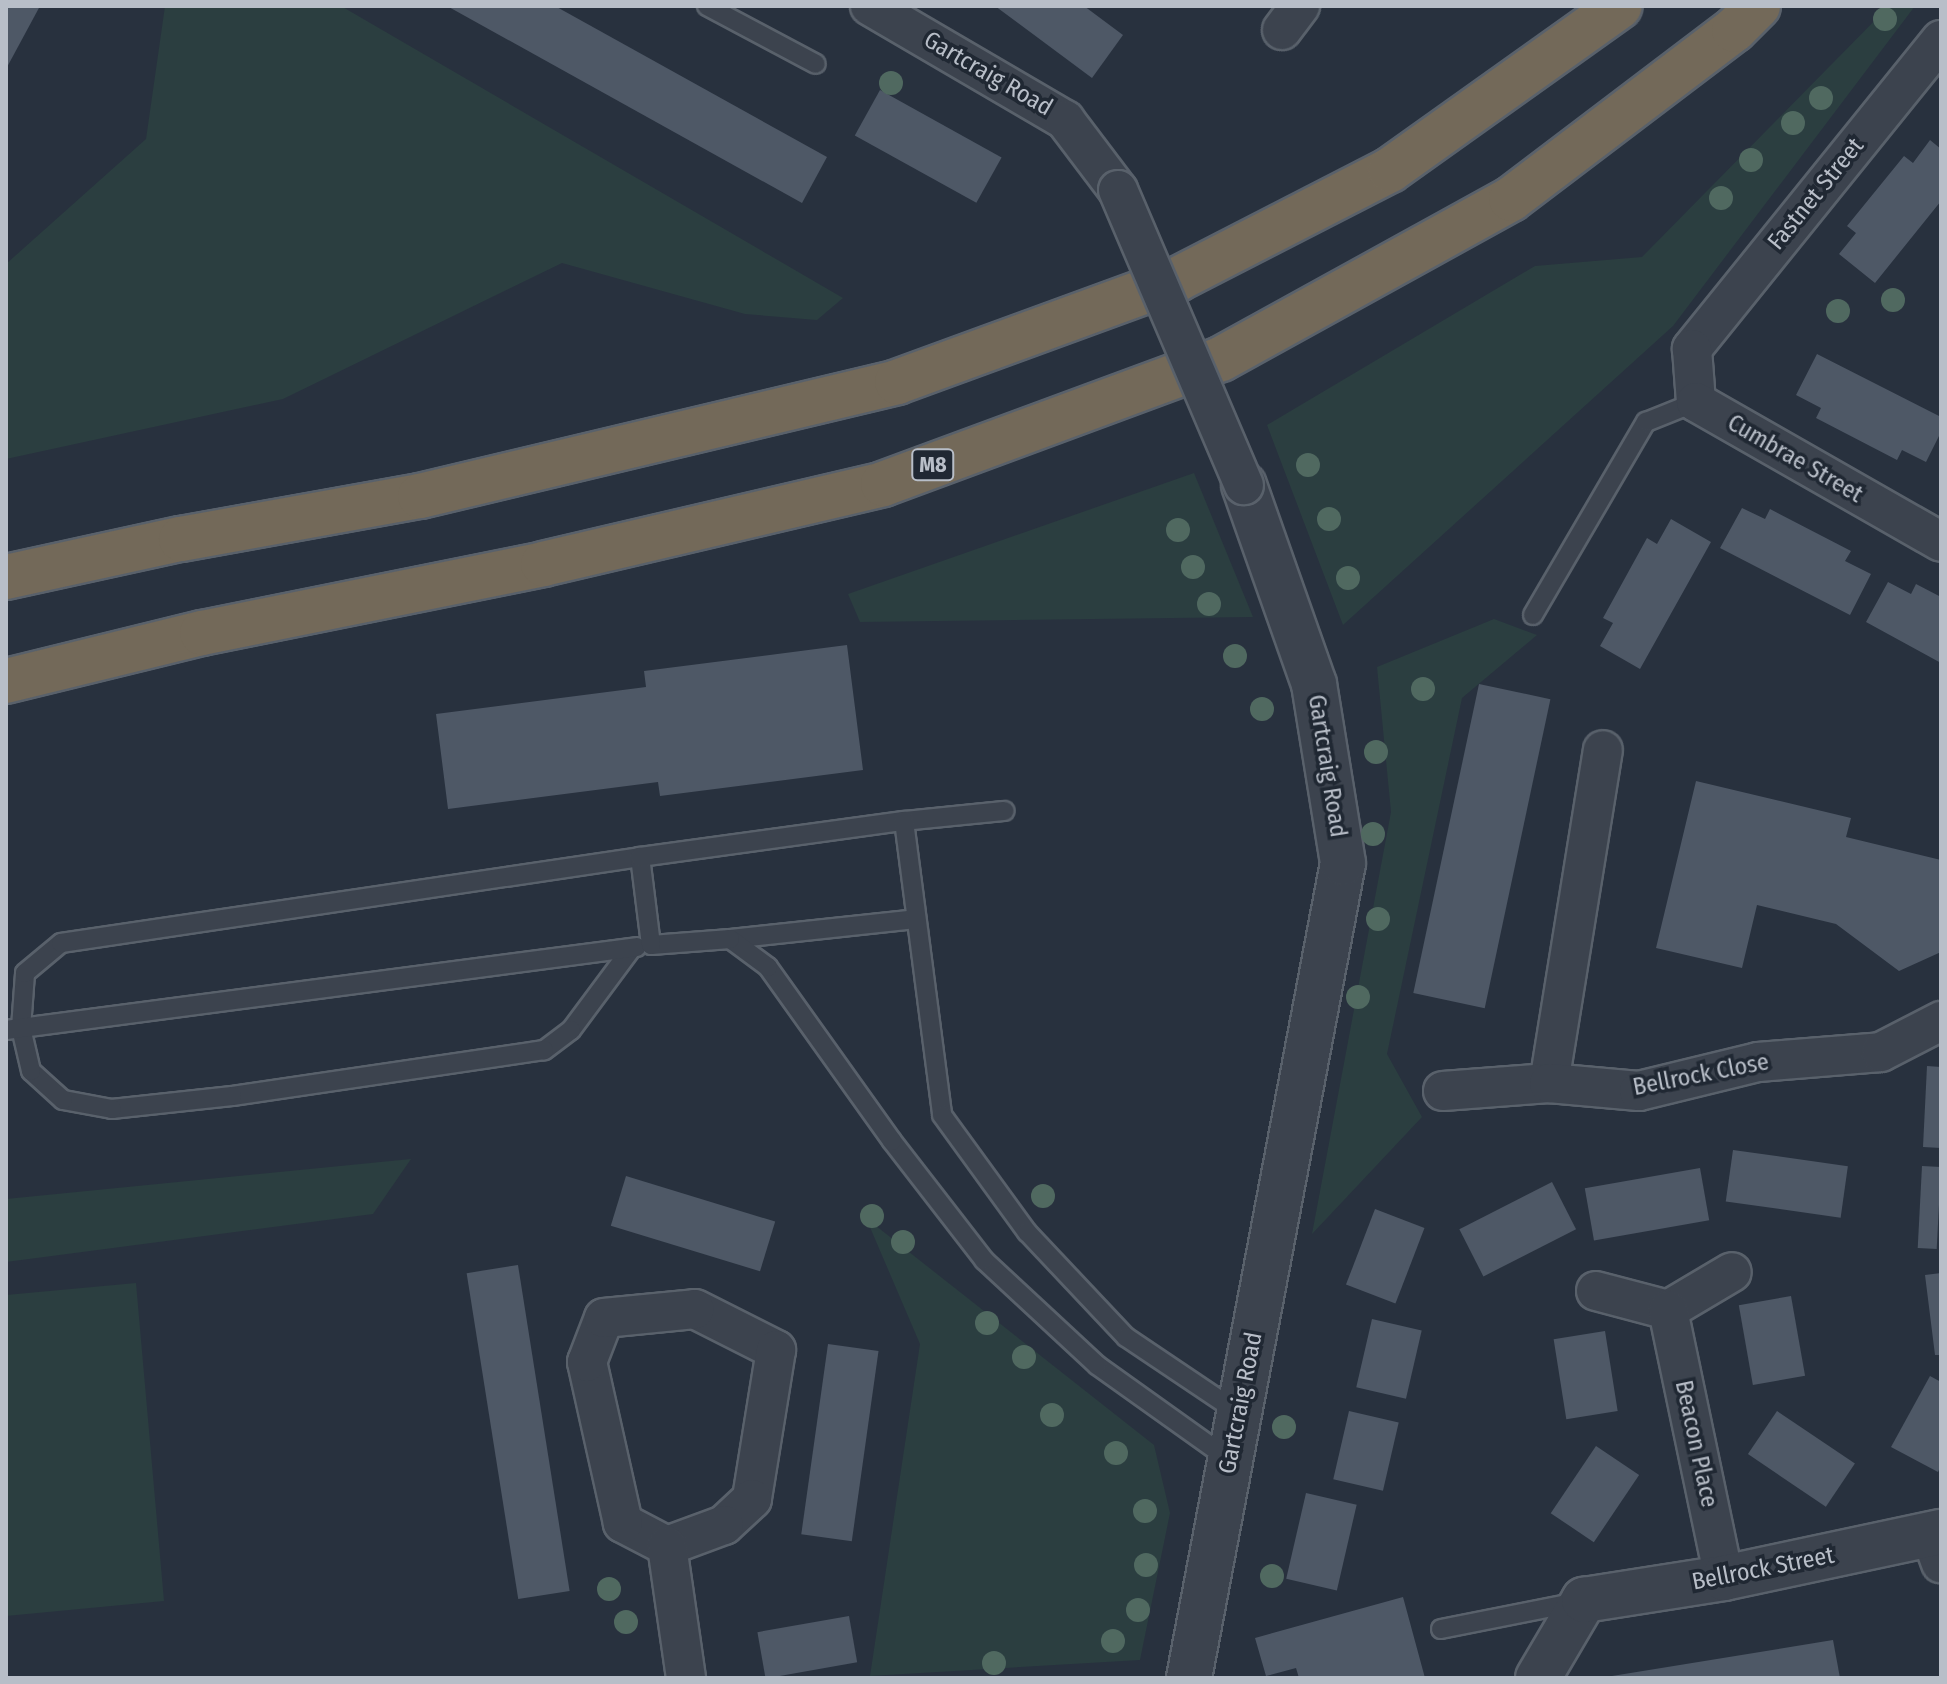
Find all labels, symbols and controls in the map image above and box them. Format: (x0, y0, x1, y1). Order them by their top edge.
street label: Gartcraig Road (919, 26, 1057, 122)
street label: Fastnet Street (1762, 132, 1870, 256)
street label: Cumbrae Street (1722, 409, 1868, 509)
road number: M8 (911, 447, 955, 483)
street label: Gartcraig Road (1302, 693, 1352, 839)
street label: Bellrock Close (1631, 1048, 1771, 1102)
street label: Gartcraig Road (1213, 1330, 1269, 1476)
street label: Beacon Place (1668, 1378, 1724, 1510)
street label: Bellrock Street (1690, 1541, 1836, 1597)

